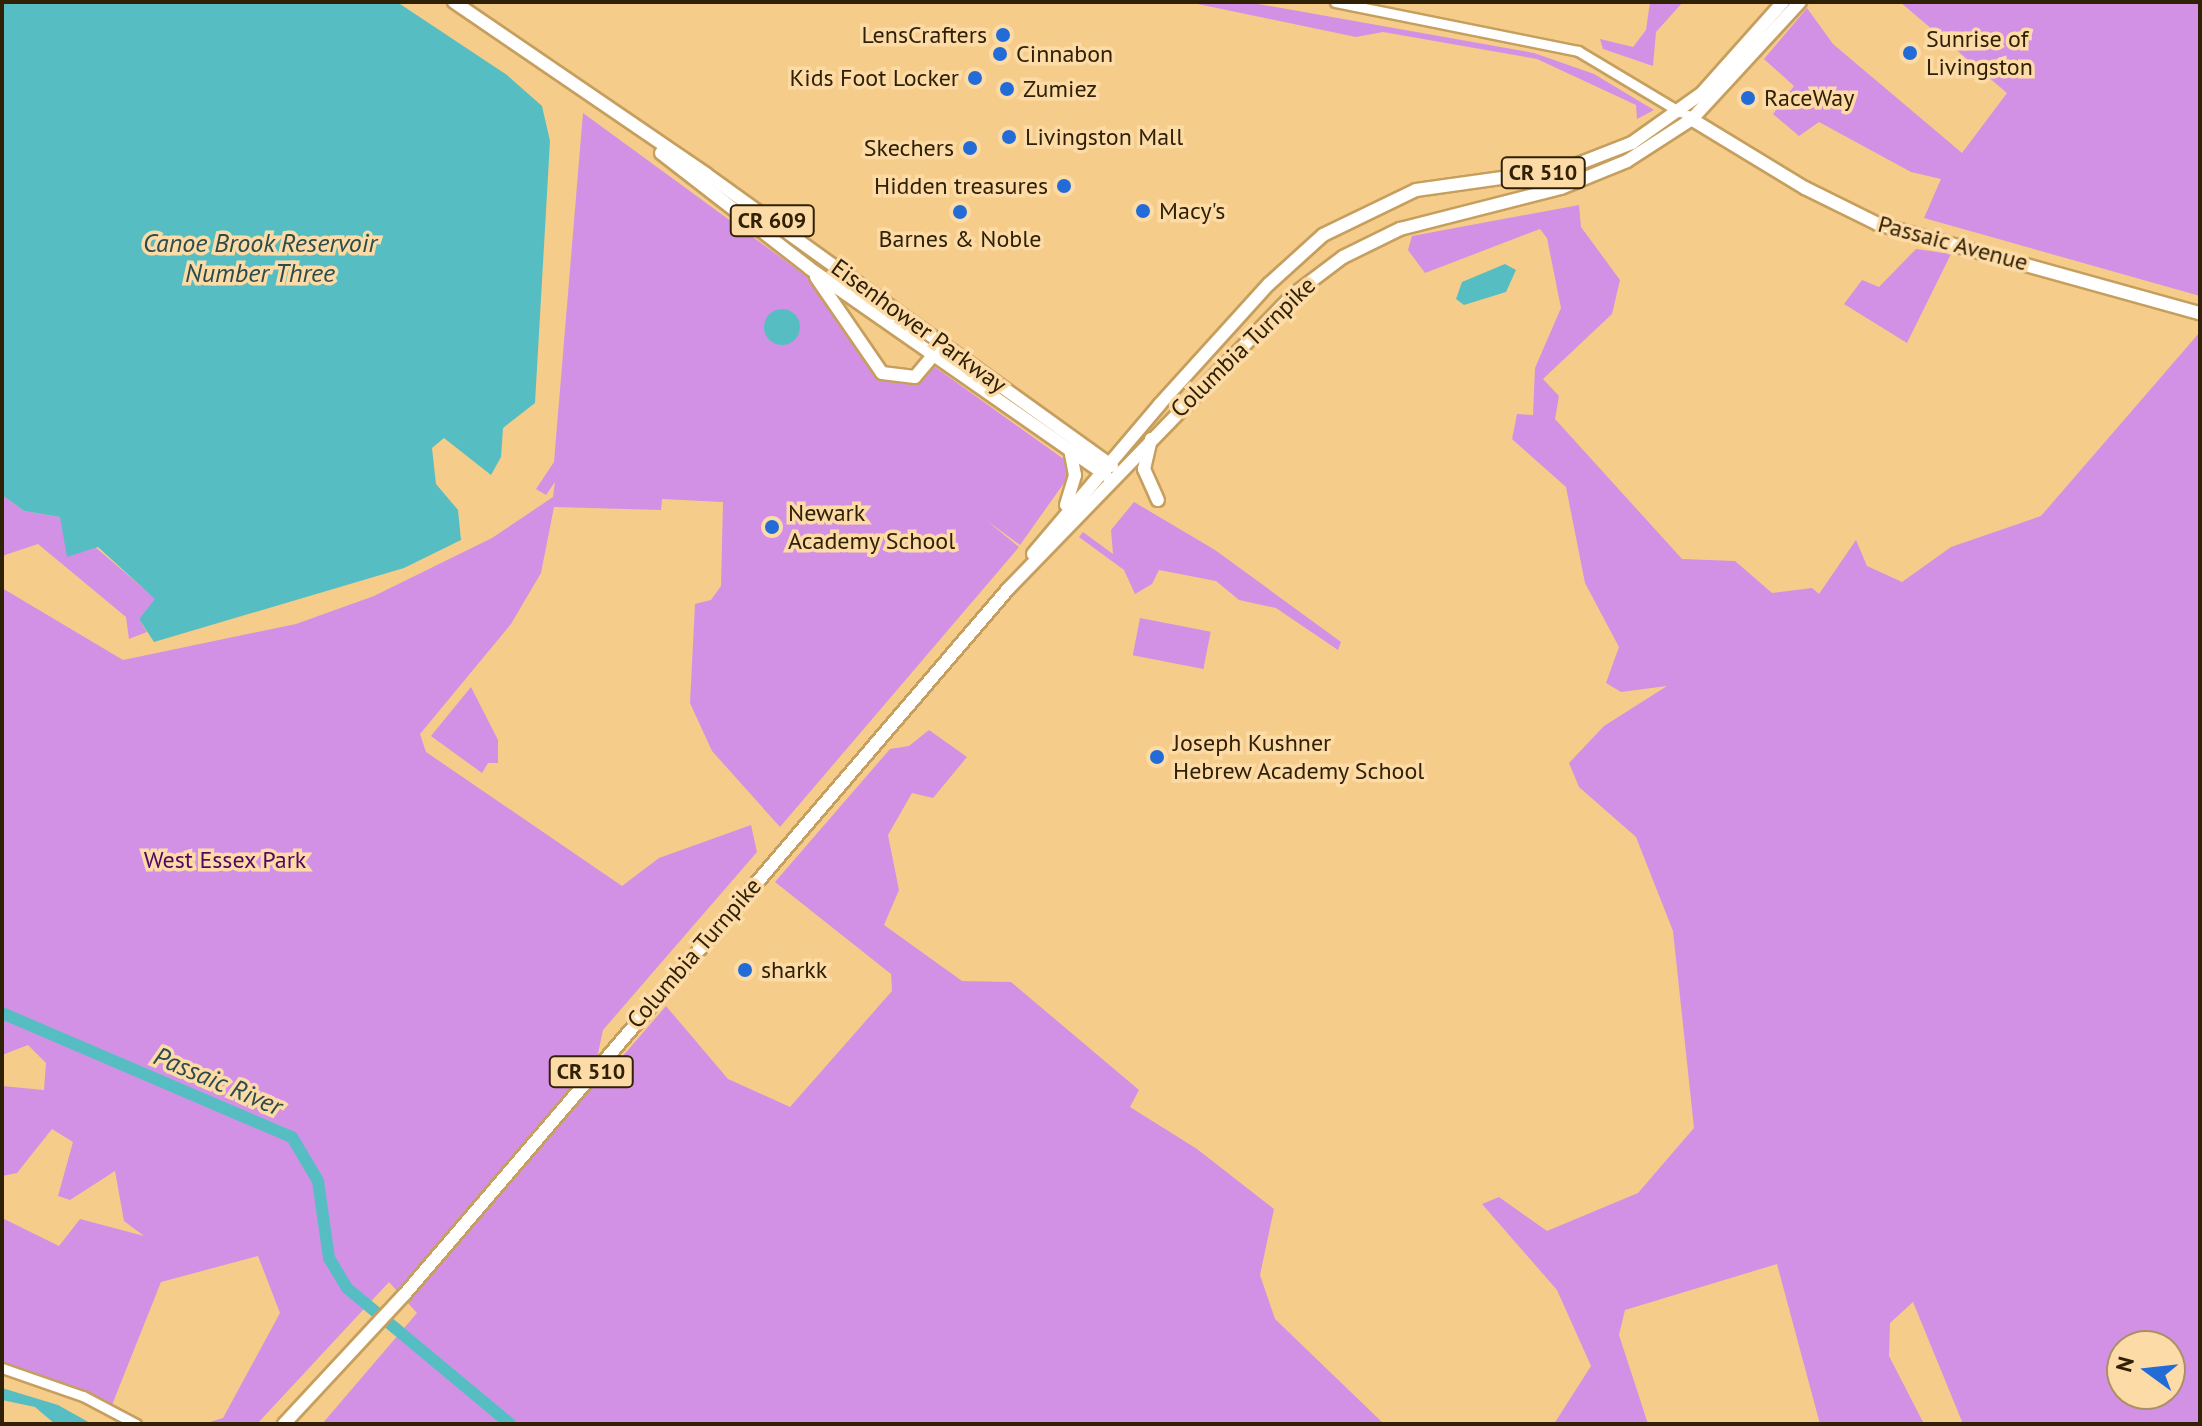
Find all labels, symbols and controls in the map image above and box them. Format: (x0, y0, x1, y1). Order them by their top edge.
place label: LensCrafters (862, 21, 987, 49)
place label: Sunrise of Livingston (1926, 25, 2033, 81)
marker: LensCrafters (994, 26, 1012, 44)
place label: Cinnabon (1016, 40, 1113, 68)
marker: Sunrise of Livingston (1901, 44, 1919, 62)
marker: Cinnabon (991, 45, 1009, 63)
place label: Kids Foot Locker (790, 64, 959, 92)
marker: Kids Foot Locker (966, 69, 984, 87)
place label: Zumiez (1023, 75, 1097, 103)
marker: Zumiez (998, 80, 1016, 98)
place label: RaceWay (1764, 84, 1854, 112)
marker: RaceWay (1739, 89, 1757, 107)
place label: Livingston Mall (1025, 123, 1183, 151)
marker: Livingston Mall (1000, 128, 1018, 146)
place label: Skechers (864, 134, 954, 162)
marker: Skechers (961, 139, 979, 157)
road number: CR 510 (1499, 155, 1587, 191)
place label: Hidden treasures (874, 172, 1048, 200)
marker: Hidden treasures (1055, 177, 1073, 195)
place label: Macy's (1159, 197, 1225, 225)
marker: Macy's (1134, 202, 1152, 220)
road number: CR 609 (728, 203, 816, 239)
marker: Barnes & Noble (951, 203, 969, 221)
street label: Passaic Avenue (1874, 209, 2032, 277)
place label: Barnes & Noble (878, 225, 1042, 253)
water label: Canoe Brook Reservoir Number Three (143, 227, 377, 288)
street label: Eisenhower Parkway (826, 253, 1012, 399)
street label: Columbia Turnpike (1164, 270, 1322, 424)
place label: Newark Academy School (788, 499, 956, 555)
marker: Newark Academy School (763, 518, 781, 536)
place label: Joseph Kushner Hebrew Academy School (1173, 729, 1426, 785)
marker: Joseph Kushner Hebrew Academy School (1148, 748, 1166, 766)
park label: West Essex Park (143, 846, 307, 874)
street label: Columbia Turnpike (621, 872, 767, 1034)
place label: sharkk (761, 956, 827, 984)
marker: sharkk (736, 961, 754, 979)
water label: Passaic River (149, 1040, 287, 1122)
road number: CR 510 (547, 1054, 635, 1090)
north arrow (2106, 1330, 2186, 1410)
text: N (2109, 1354, 2140, 1375)

